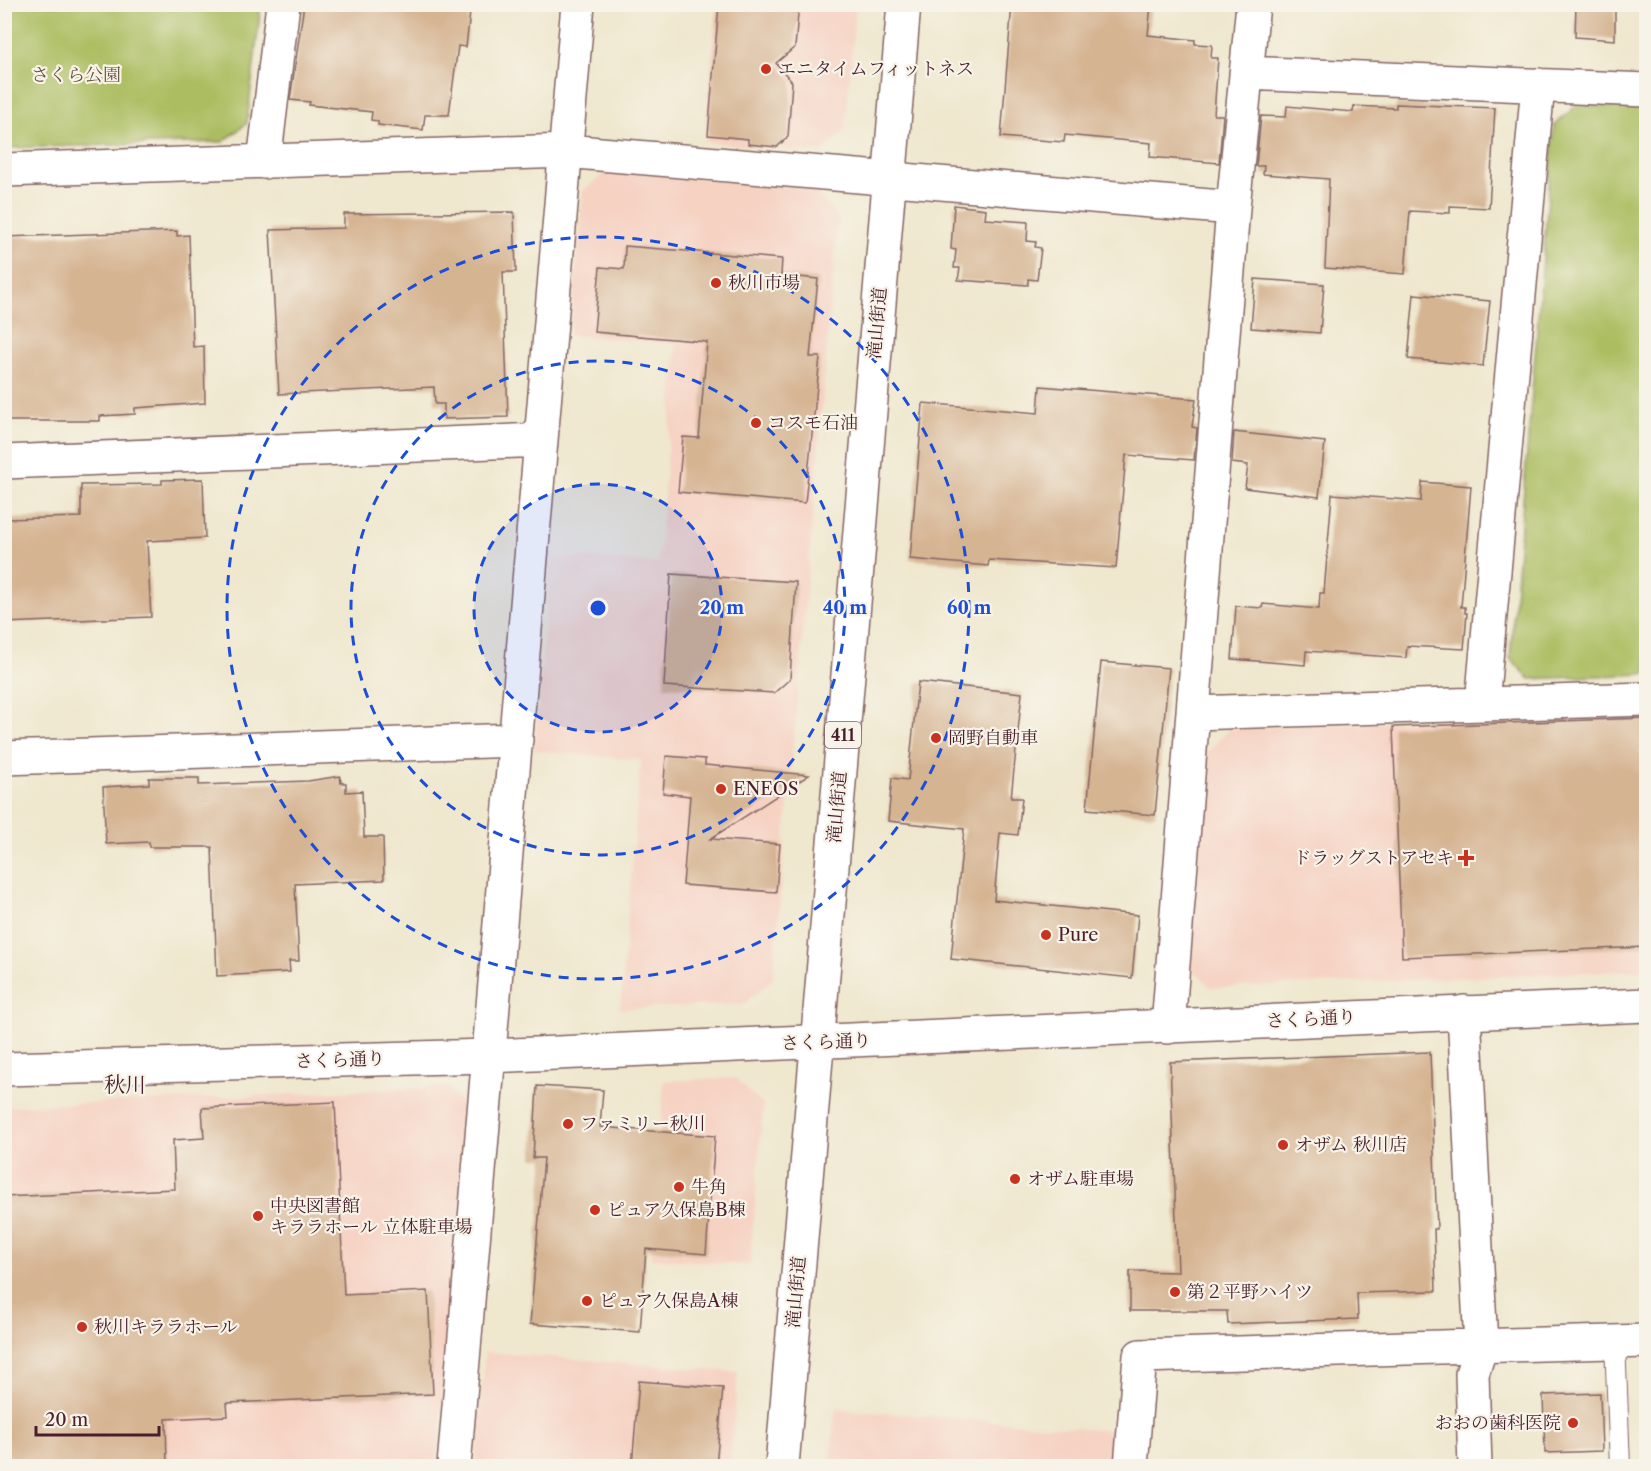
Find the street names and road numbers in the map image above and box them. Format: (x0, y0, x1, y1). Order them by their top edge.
street label: 滝山街道 (863, 286, 891, 360)
road number: 411 (825, 722, 861, 748)
street label: 滝山街道 (823, 770, 851, 844)
street label: さくら通り (1265, 1006, 1357, 1032)
street label: さくら通り (781, 1029, 871, 1055)
street label: さくら通り (295, 1047, 385, 1073)
street label: 滝山街道 (782, 1255, 810, 1329)

